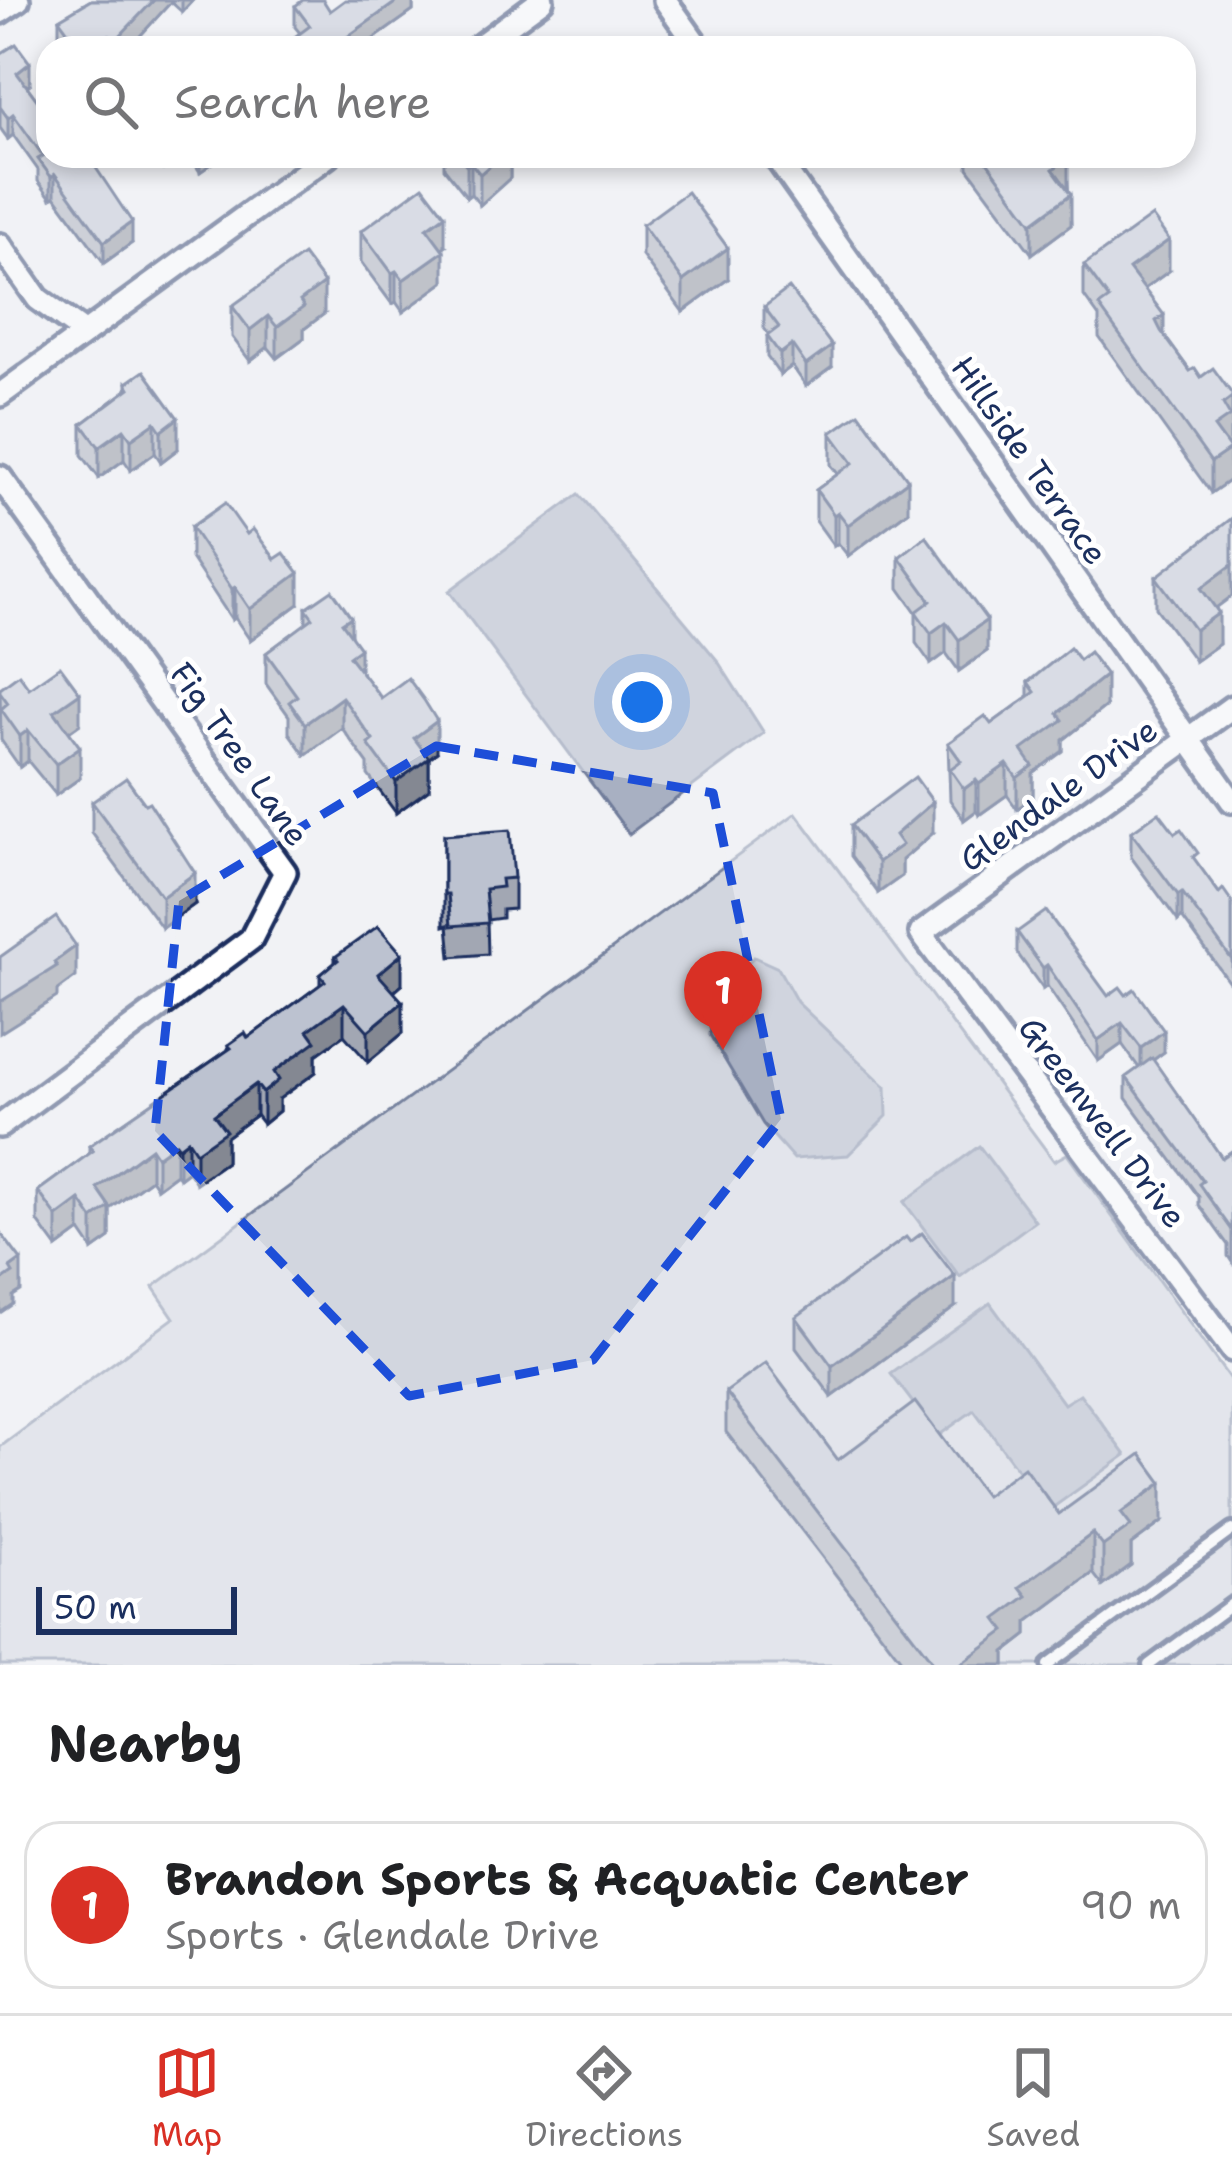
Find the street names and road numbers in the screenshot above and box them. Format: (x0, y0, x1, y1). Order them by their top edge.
street label: Hillside Terrace (941, 347, 1118, 574)
street label: Fig Tree Lane (160, 653, 320, 855)
street label: Glendale Drive (950, 707, 1167, 882)
street label: Greenwell Drive (1008, 1007, 1197, 1237)

